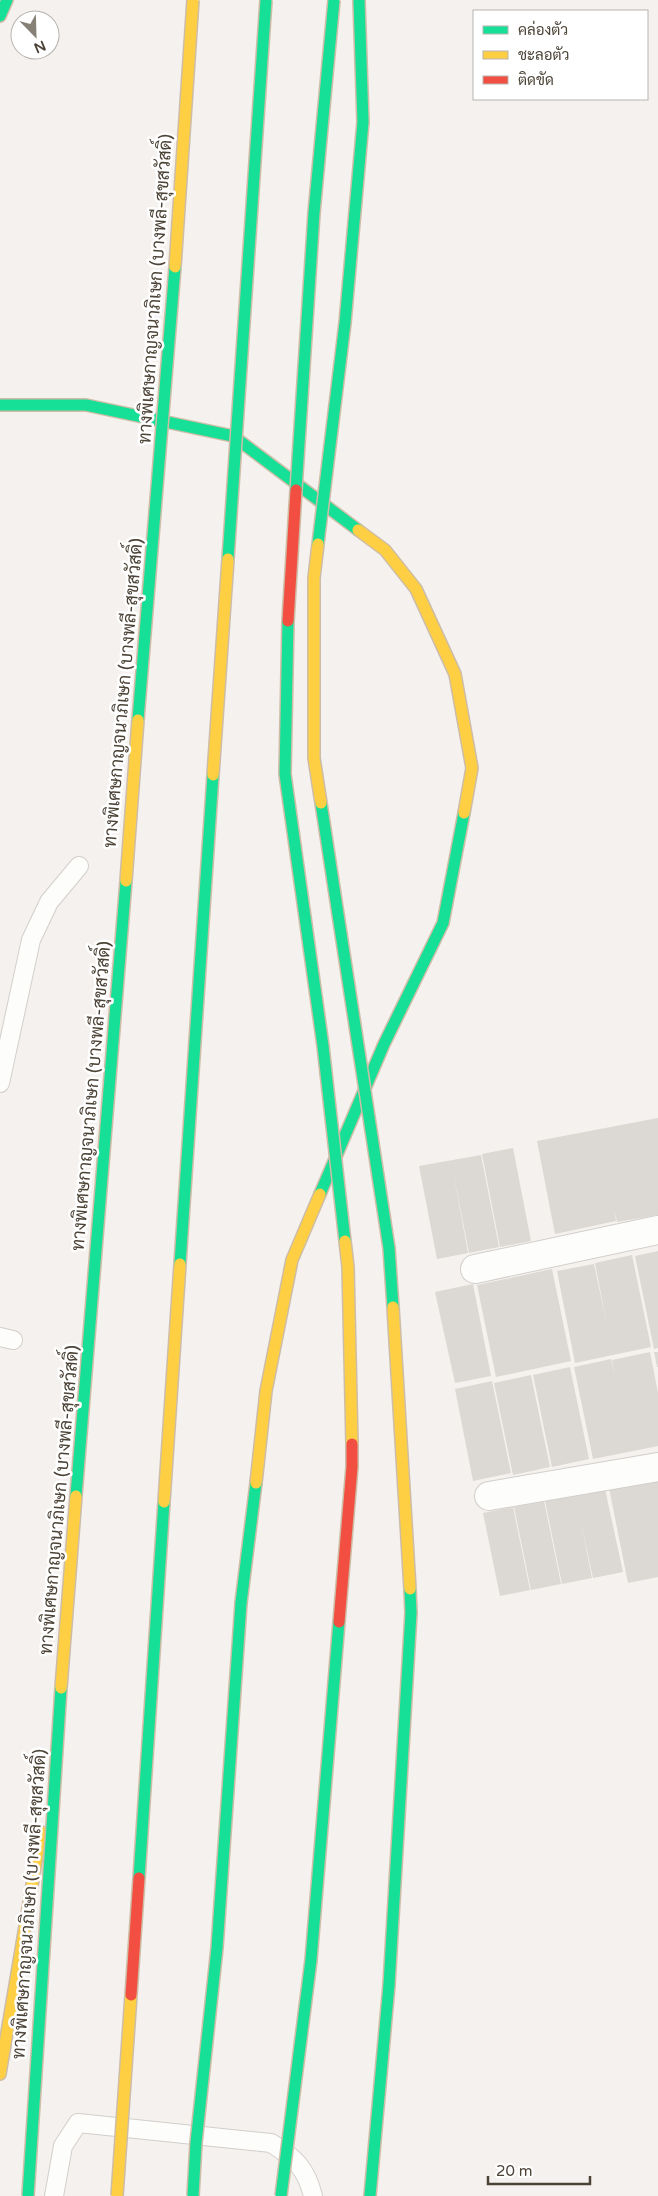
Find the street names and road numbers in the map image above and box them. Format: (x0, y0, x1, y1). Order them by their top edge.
street label: ทางพิเศษกาญจนาภิเษก (บางพลี-สุขสวัสดิ์) (128, 133, 178, 445)
street label: ทางพิเศษกาญจนาภิเษก (บางพลี-สุขสวัสดิ์) (93, 537, 148, 849)
street label: ทางพิเศษกาญจนาภิเษก (บางพลี-สุขสวัสดิ์) (61, 940, 116, 1252)
street label: ทางพิเศษกาญจนาภิเษก (บางพลี-สุขสวัสดิ์) (29, 1344, 84, 1656)
street label: ทางพิเศษกาญจนาภิเษก (บางพลี-สุขสวัสดิ์) (2, 1748, 52, 2060)

